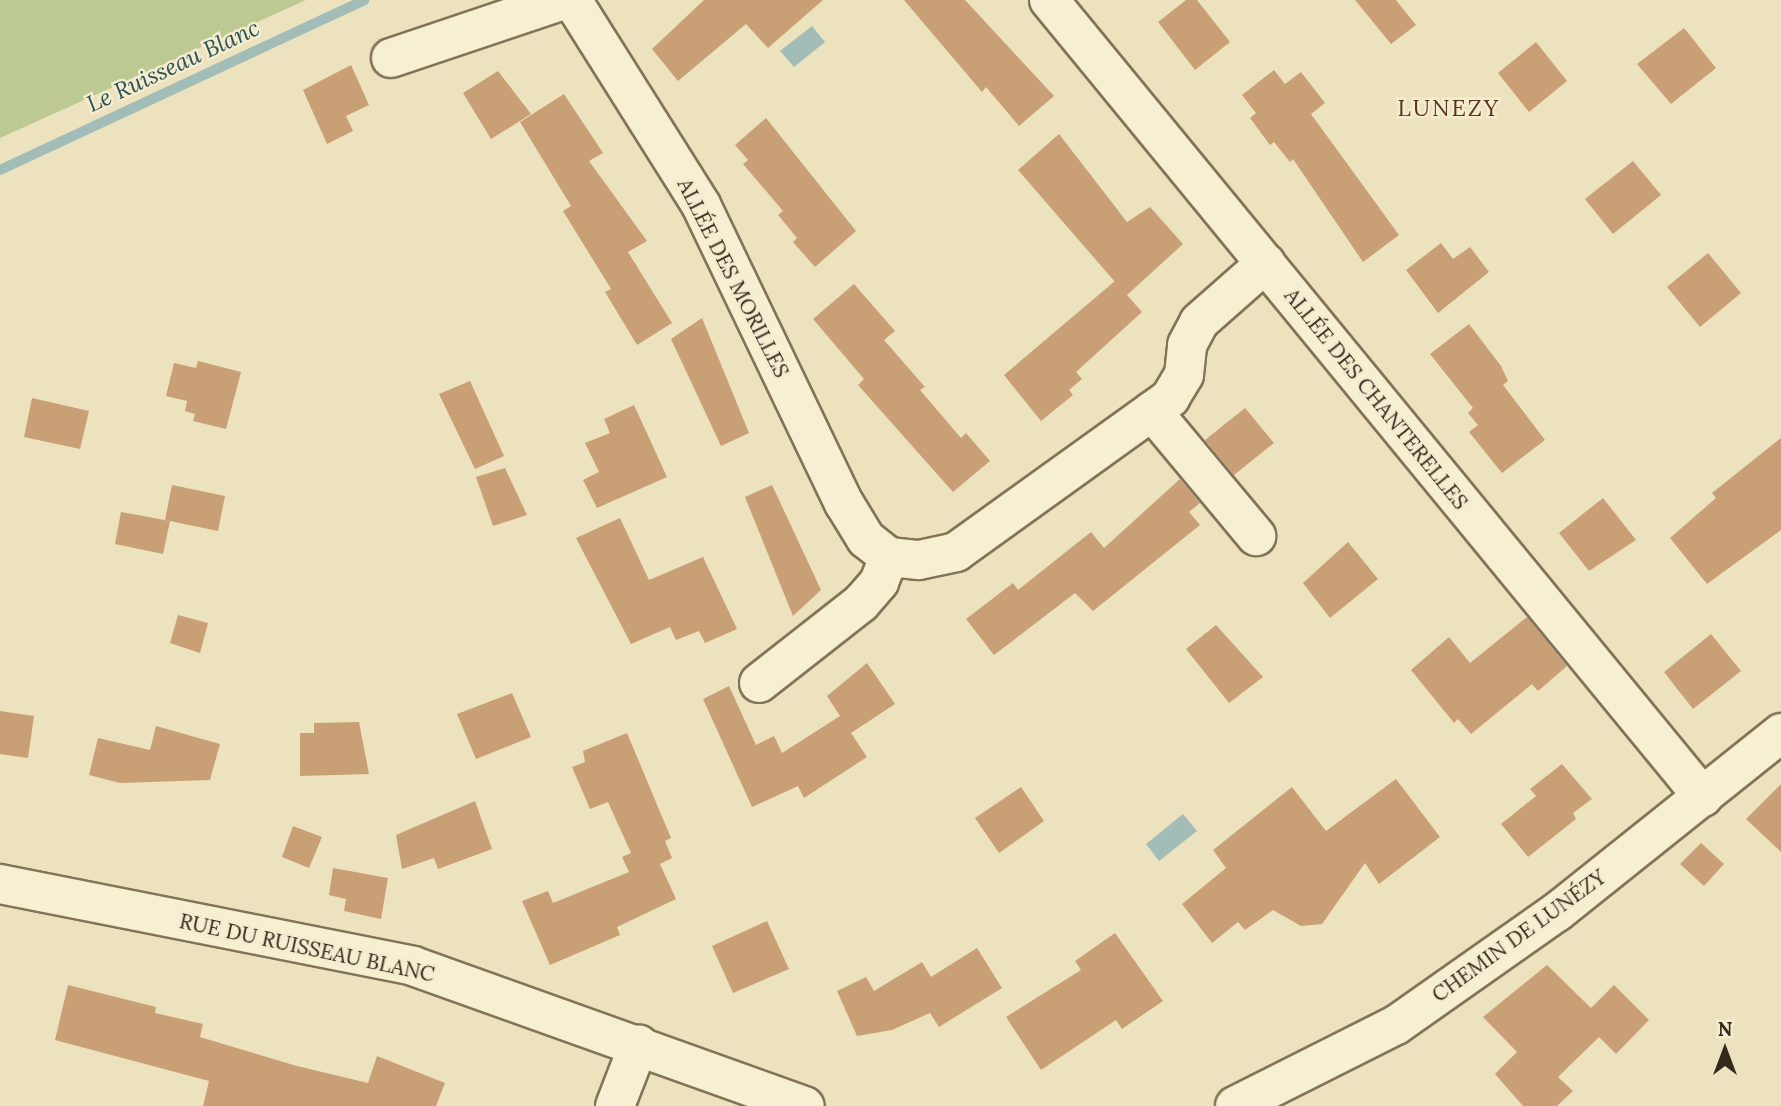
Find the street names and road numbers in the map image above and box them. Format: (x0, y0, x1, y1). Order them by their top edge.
street label: ALLÉE DES MORILLES (672, 174, 794, 382)
street label: ALLÉE DES CHANTERELLES (1279, 283, 1473, 515)
street label: CHEMIN DE LUNÉZY (1427, 864, 1611, 1008)
street label: RUE DU RUISSEAU BLANC (177, 909, 437, 987)

